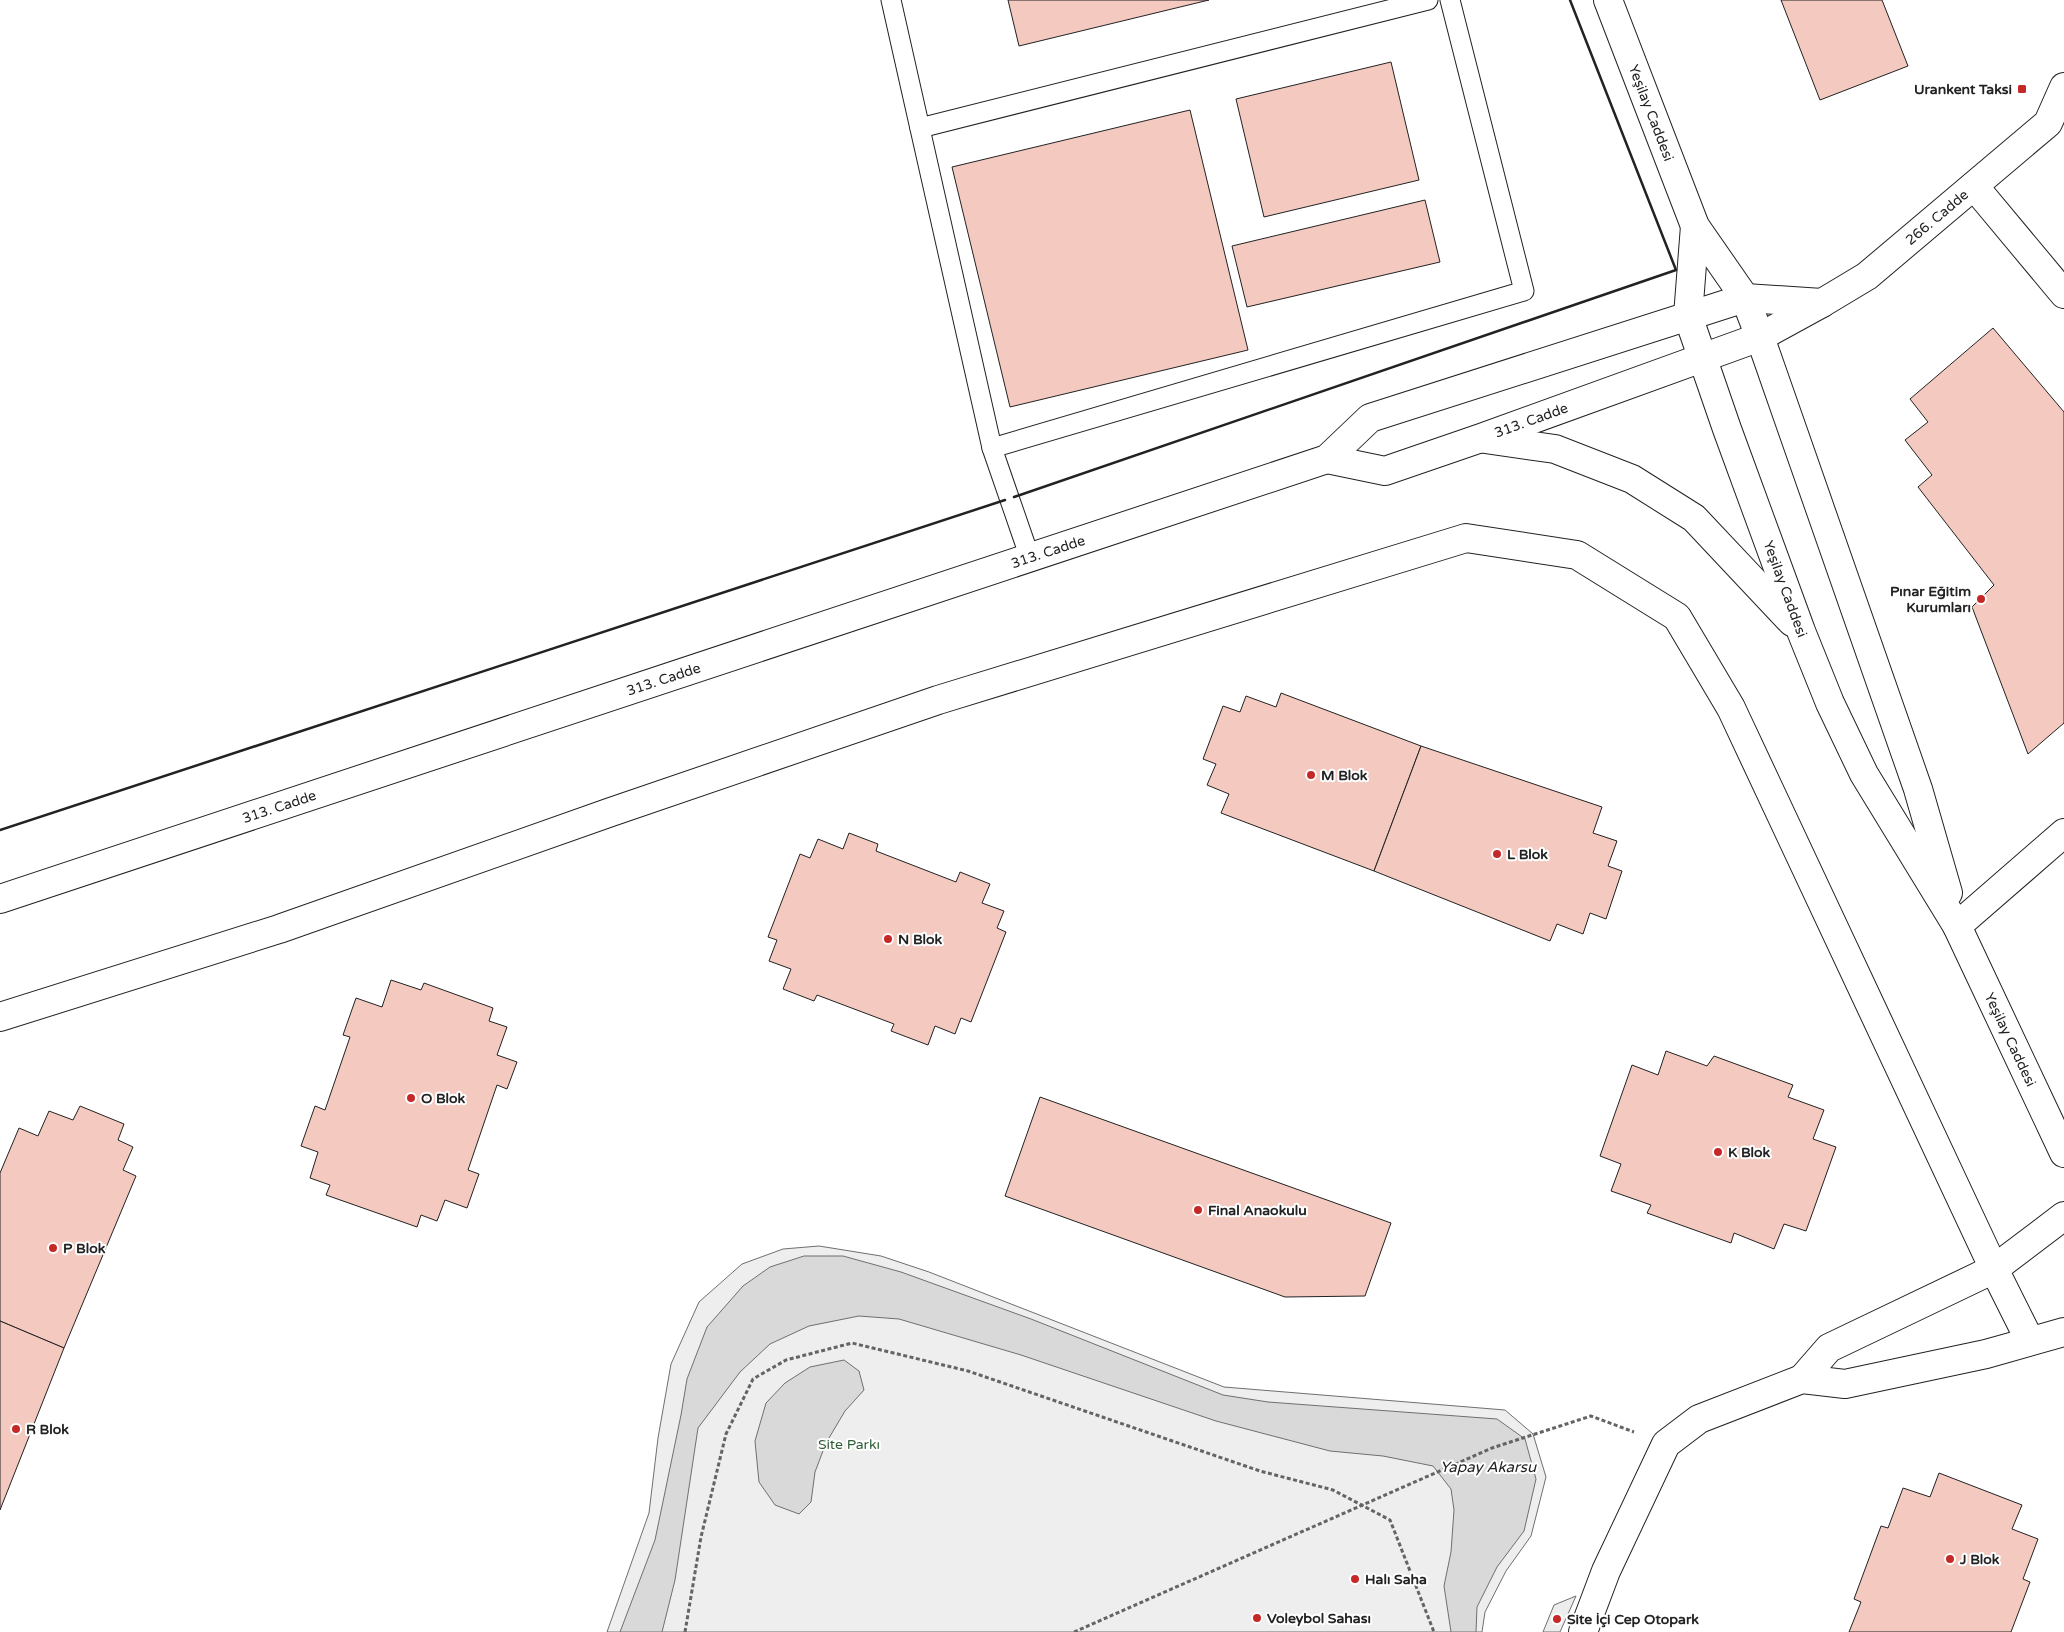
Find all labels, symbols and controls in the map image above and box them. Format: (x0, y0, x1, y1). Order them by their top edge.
street label: Yeşilay Caddesi (1625, 62, 1677, 164)
place label: Urankent Taksi (1914, 81, 2012, 98)
marker: Urankent Taksi (2016, 83, 2028, 95)
street label: 266. Cadde (1902, 186, 1972, 249)
street label: 313. Cadde (1492, 399, 1570, 441)
street label: 313. Cadde (1009, 532, 1087, 572)
street label: Yeşilay Caddesi (1760, 538, 1811, 640)
place label: Pınar Eğitim Kurumları (1890, 583, 1971, 616)
marker: Pınar Eğitim Kurumları (1975, 593, 1987, 605)
street label: 313. Cadde (624, 659, 703, 700)
place label: M Blok (1321, 767, 1368, 784)
marker: M Blok (1305, 769, 1317, 781)
street label: 313. Cadde (240, 787, 318, 827)
place label: L Blok (1507, 846, 1548, 863)
marker: L Blok (1491, 848, 1503, 860)
place label: N Blok (898, 931, 942, 948)
marker: N Blok (882, 933, 894, 945)
street label: Yeşilay Caddesi (1981, 990, 2039, 1089)
place label: O Blok (421, 1090, 466, 1107)
marker: O Blok (405, 1092, 417, 1104)
place label: K Blok (1728, 1144, 1771, 1161)
marker: K Blok (1712, 1146, 1724, 1158)
place label: Final Anaokulu (1208, 1202, 1307, 1219)
marker: Final Anaokulu (1192, 1204, 1204, 1216)
place label: P Blok (63, 1240, 106, 1257)
marker: P Blok (47, 1242, 59, 1254)
place label: R Blok (26, 1421, 69, 1438)
marker: R Blok (10, 1423, 22, 1435)
park label: Site Parkı (818, 1436, 880, 1453)
water label: Yapay Akarsu (1440, 1458, 1537, 1476)
place label: J Blok (1959, 1551, 2000, 1568)
marker: J Blok (1944, 1553, 1956, 1565)
place label: Halı Saha (1365, 1571, 1427, 1588)
marker: Halı Saha (1349, 1573, 1361, 1585)
place label: Voleybol Sahası (1267, 1610, 1371, 1627)
place label: Site İçi Cep Otopark (1567, 1611, 1699, 1628)
marker: Voleybol Sahası (1251, 1612, 1263, 1624)
marker: Site İçi Cep Otopark (1551, 1613, 1563, 1625)

